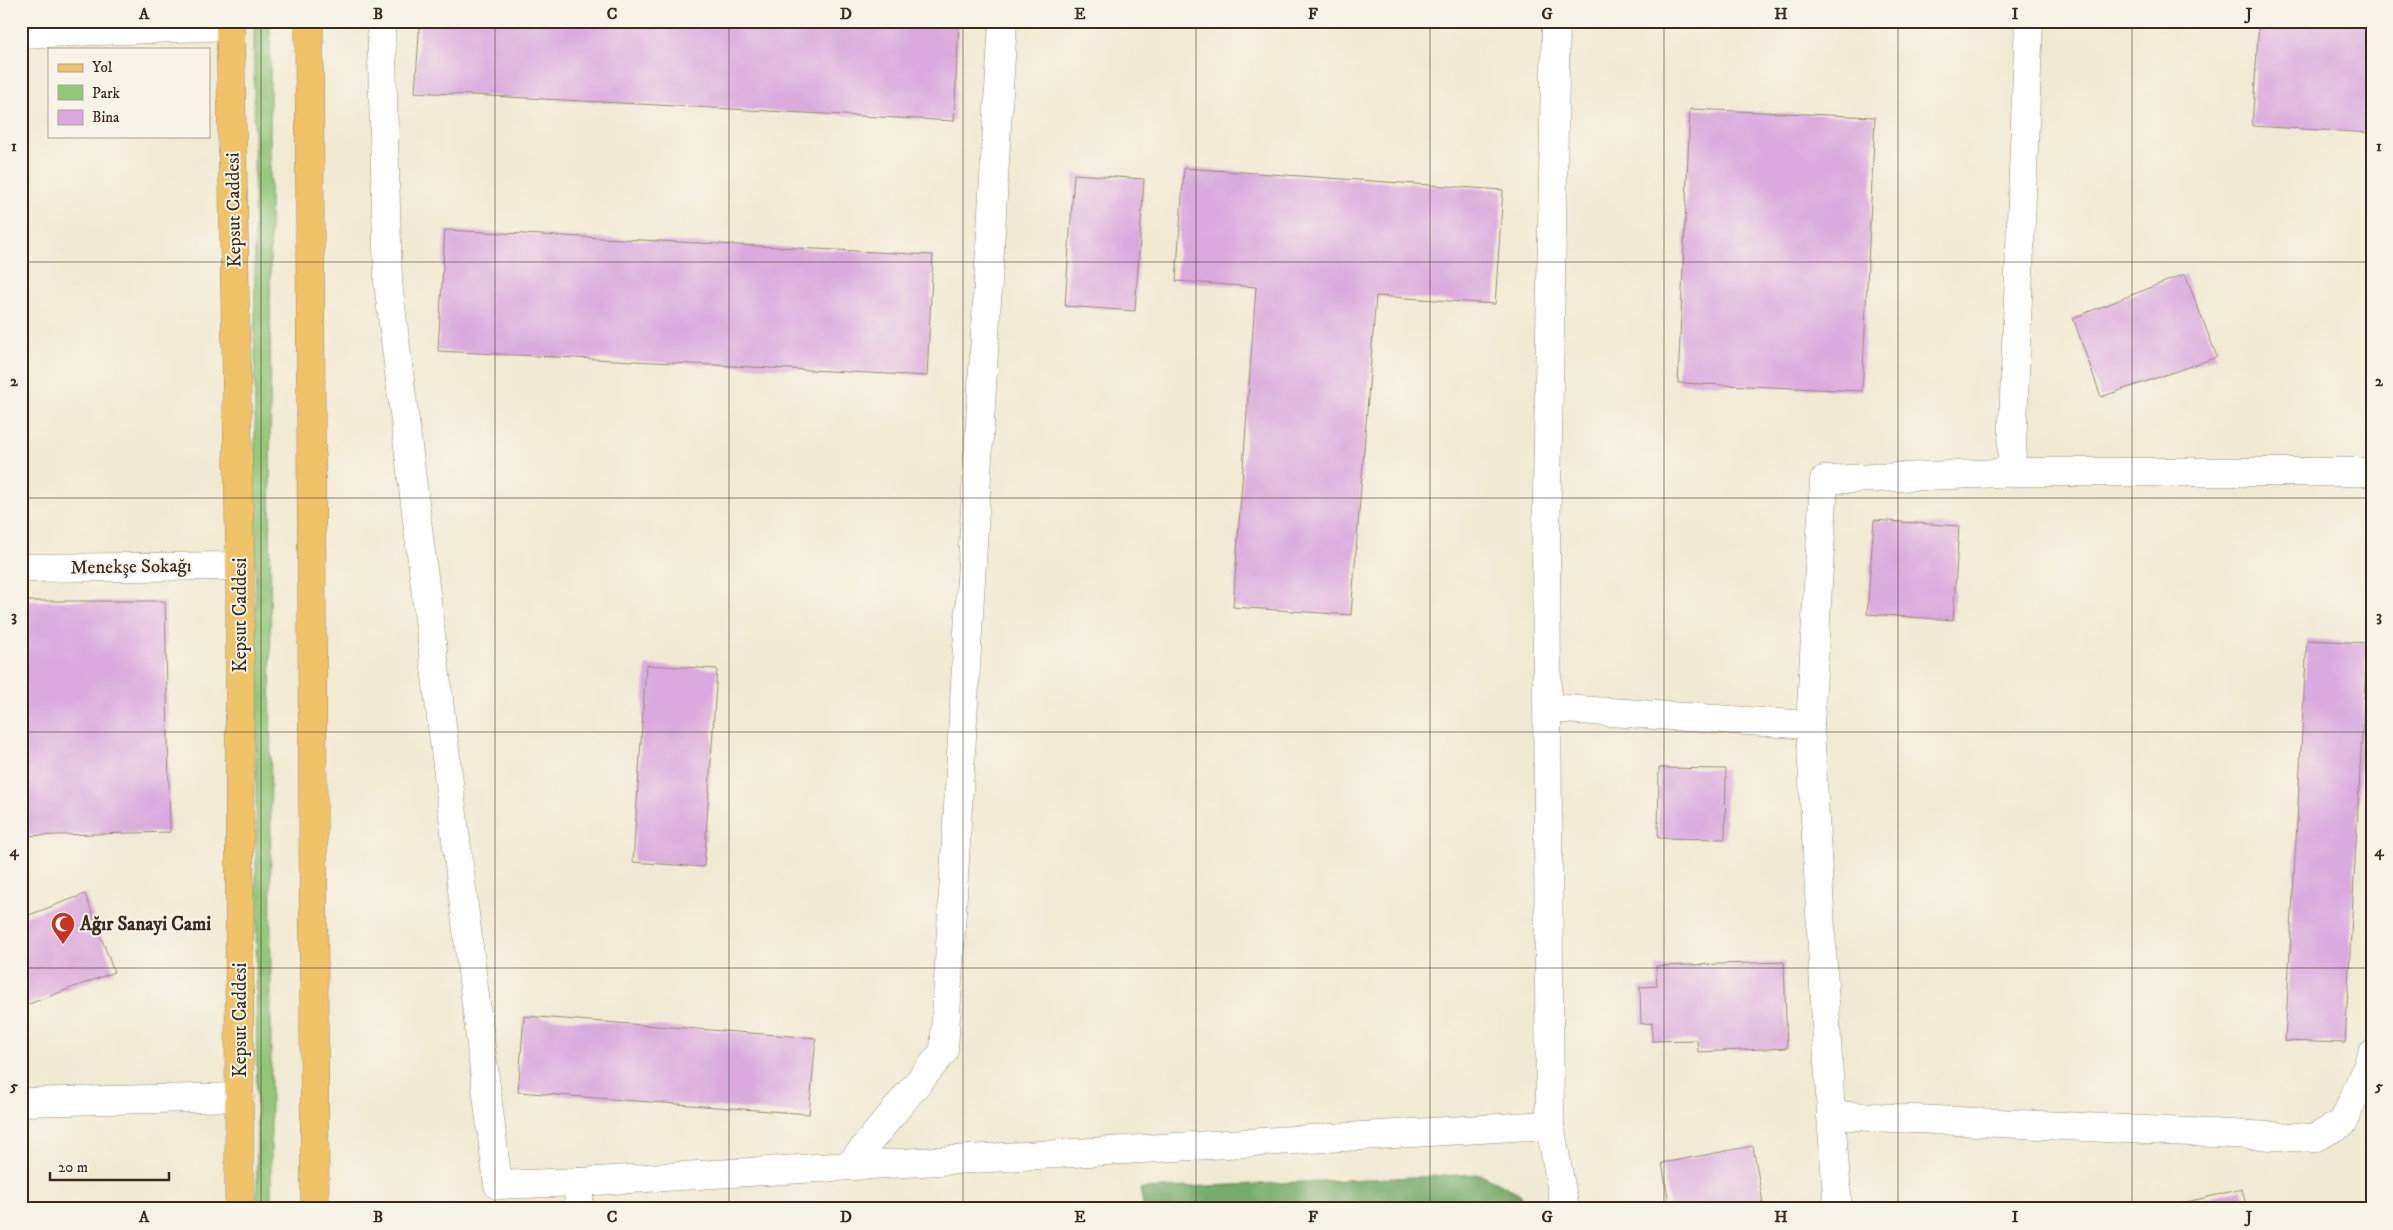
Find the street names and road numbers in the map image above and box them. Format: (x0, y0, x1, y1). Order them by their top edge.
street label: Kepsut Caddesi (221, 152, 247, 268)
street label: Menekşe Sokağı (70, 554, 192, 580)
street label: Kepsut Caddesi (229, 557, 252, 673)
street label: Kepsut Caddesi (229, 962, 252, 1078)

